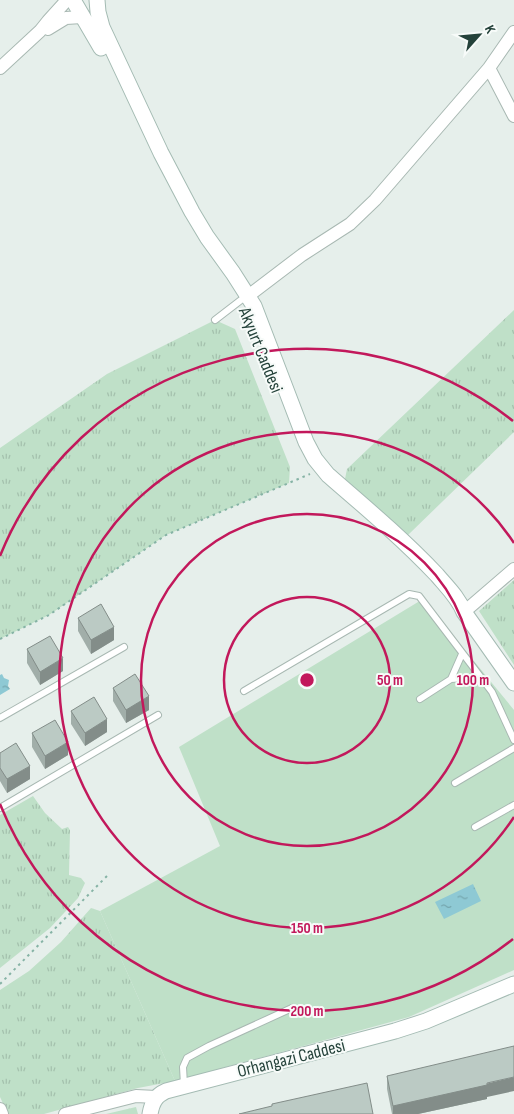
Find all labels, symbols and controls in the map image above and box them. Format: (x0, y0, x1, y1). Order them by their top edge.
north arrow (454, 10, 504, 60)
text: K (481, 22, 499, 36)
street label: Akyurt Caddesi (233, 303, 287, 396)
centre of rings (298, 671, 316, 689)
text: 50 m (377, 671, 403, 690)
text: 100 m (457, 671, 489, 690)
text: 150 m (291, 919, 323, 938)
text: 200 m (290, 1002, 324, 1021)
street label: Orhangazi Caddesi (235, 1035, 347, 1082)

